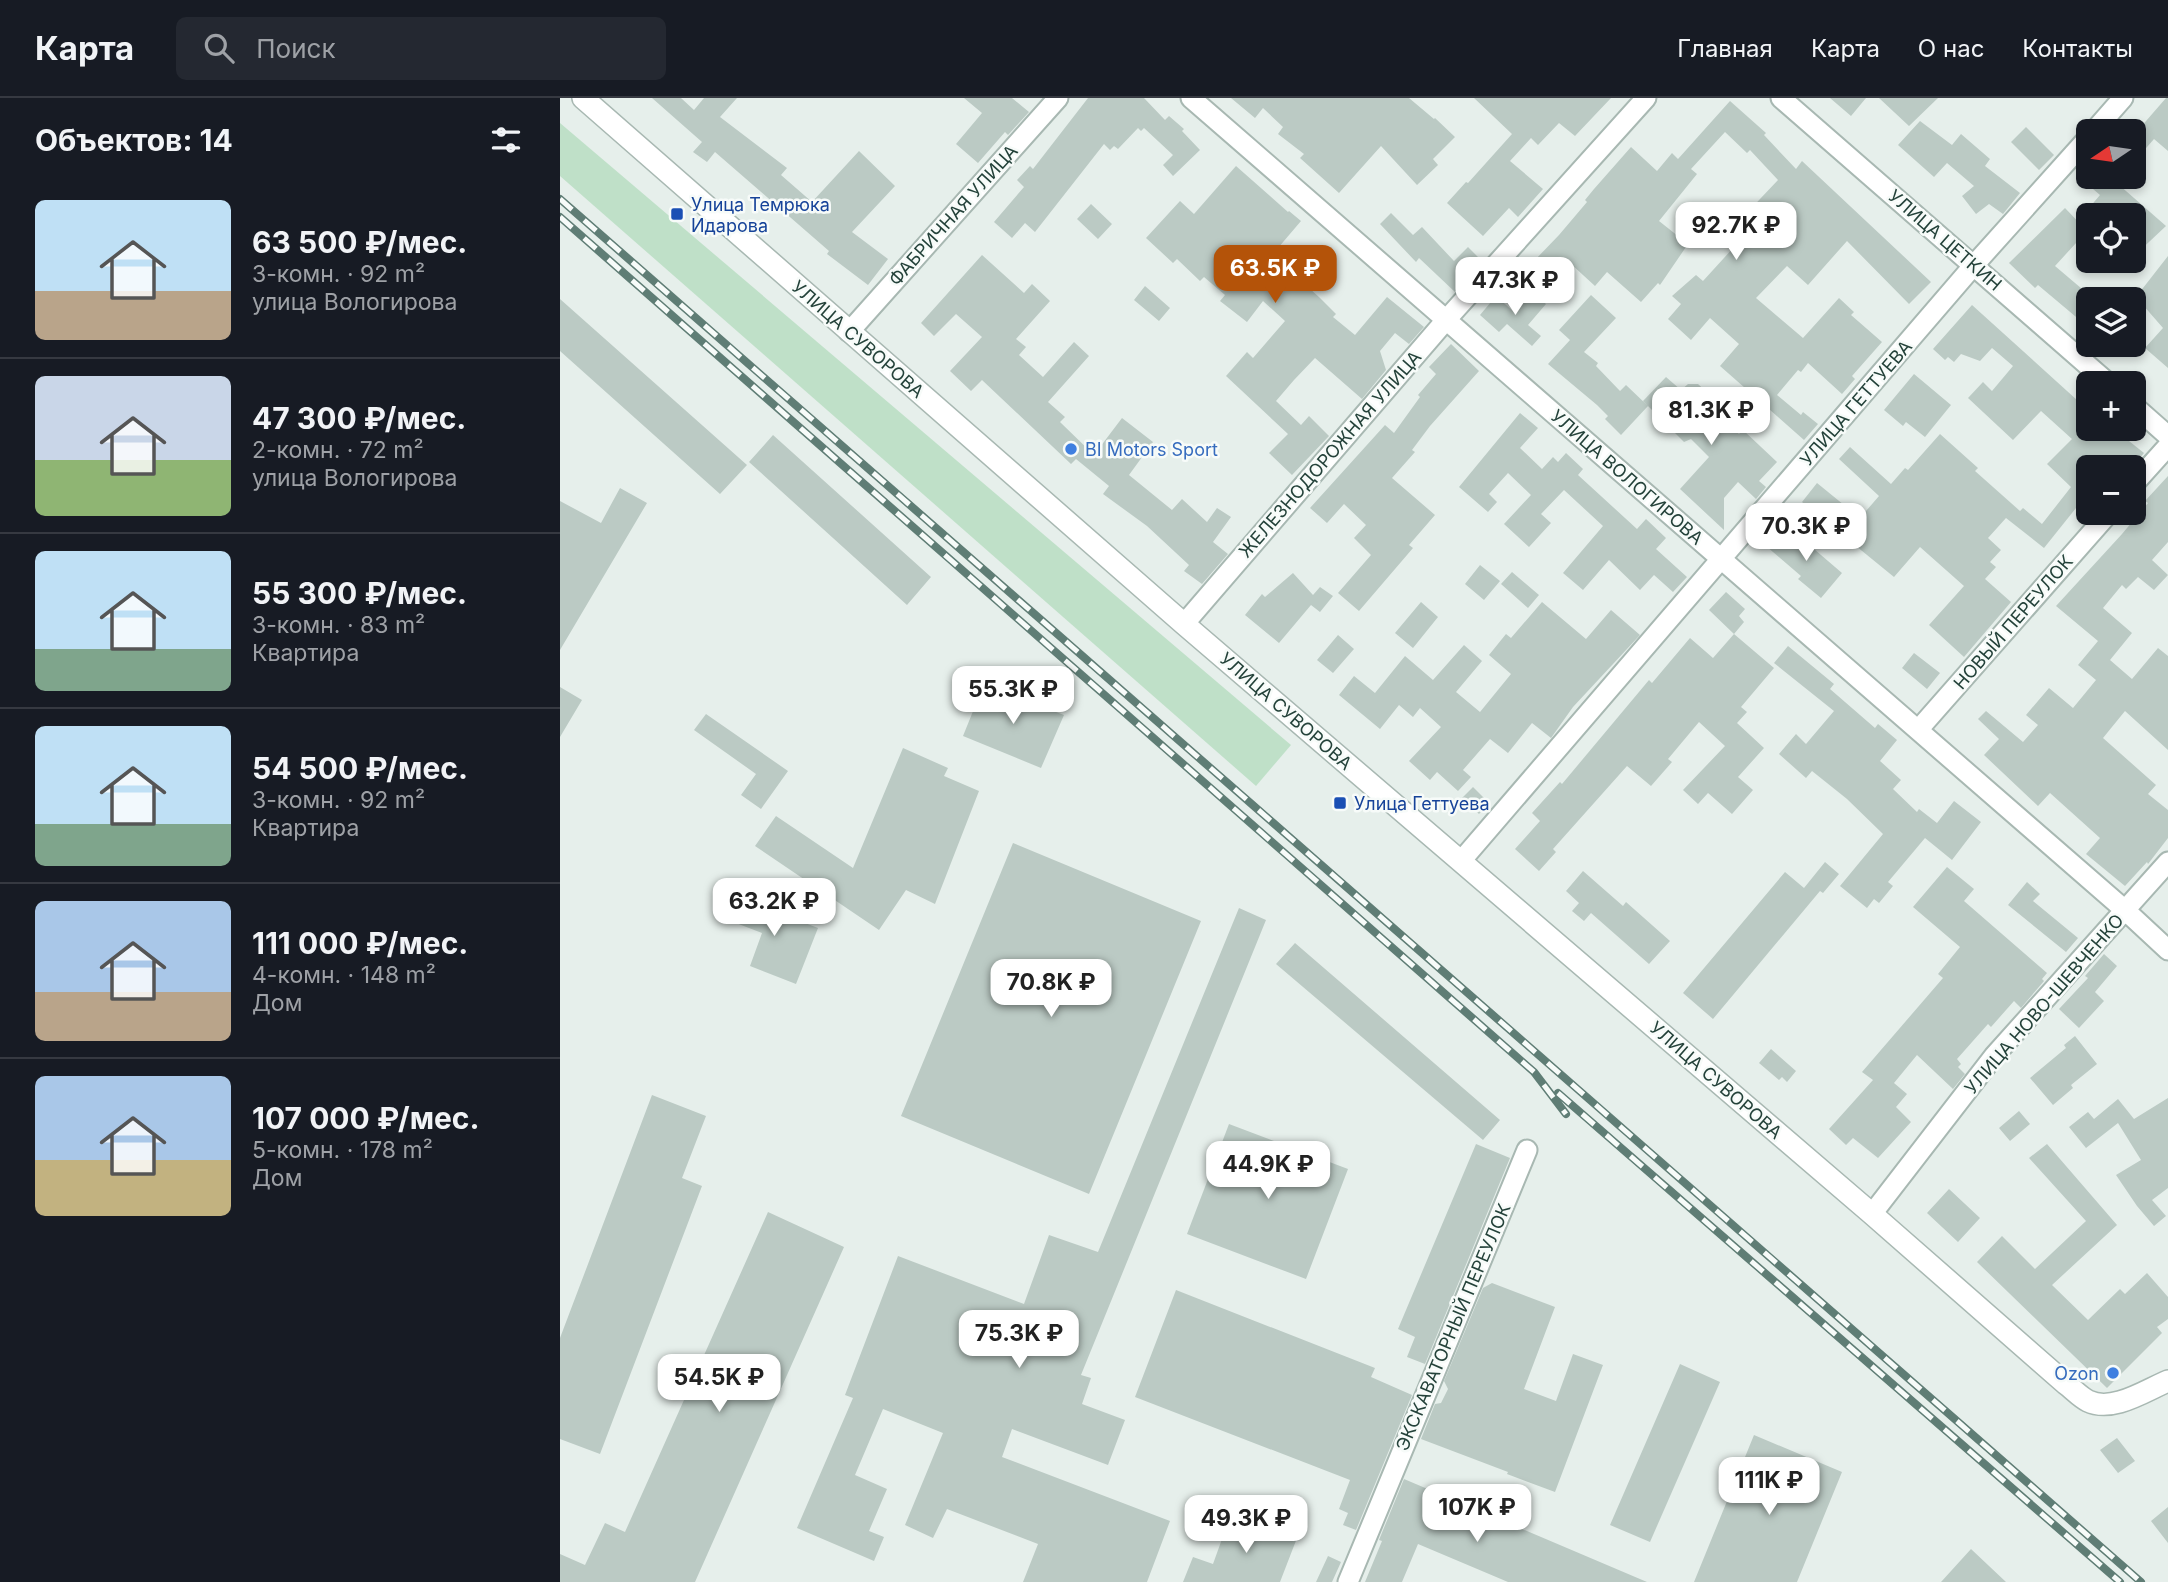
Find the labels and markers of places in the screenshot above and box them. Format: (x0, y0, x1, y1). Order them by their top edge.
place label: Улица Темрюка Идарова (691, 194, 830, 236)
pin: 92.7K ₽ (1671, 202, 1801, 262)
marker: Улица Темрюка Идарова (669, 206, 685, 222)
pin: 63.5K ₽ (1210, 246, 1340, 305)
pin: 47.3K ₽ (1450, 258, 1580, 317)
pin: 81.3K ₽ (1646, 388, 1776, 447)
place label: BI Motors Sport (1085, 439, 1218, 460)
marker: BI Motors Sport (1063, 441, 1079, 457)
pin: 70.3K ₽ (1741, 504, 1871, 563)
pin: 55.3K ₽ (948, 666, 1078, 726)
place label: Улица Геттуева (1354, 793, 1490, 814)
marker: Улица Геттуева (1332, 795, 1348, 811)
pin: 63.2K ₽ (709, 878, 839, 938)
pin: 70.8K ₽ (986, 960, 1116, 1019)
pin: 44.9K ₽ (1203, 1142, 1333, 1201)
pin: 75.3K ₽ (954, 1310, 1084, 1370)
pin: 54.5K ₽ (654, 1354, 784, 1414)
place label: Ozon (2054, 1363, 2099, 1384)
marker: Ozon (2105, 1365, 2121, 1381)
pin: 111K ₽ (1712, 1458, 1826, 1517)
pin: 107K ₽ (1420, 1484, 1534, 1544)
pin: 49.3K ₽ (1181, 1496, 1311, 1555)

